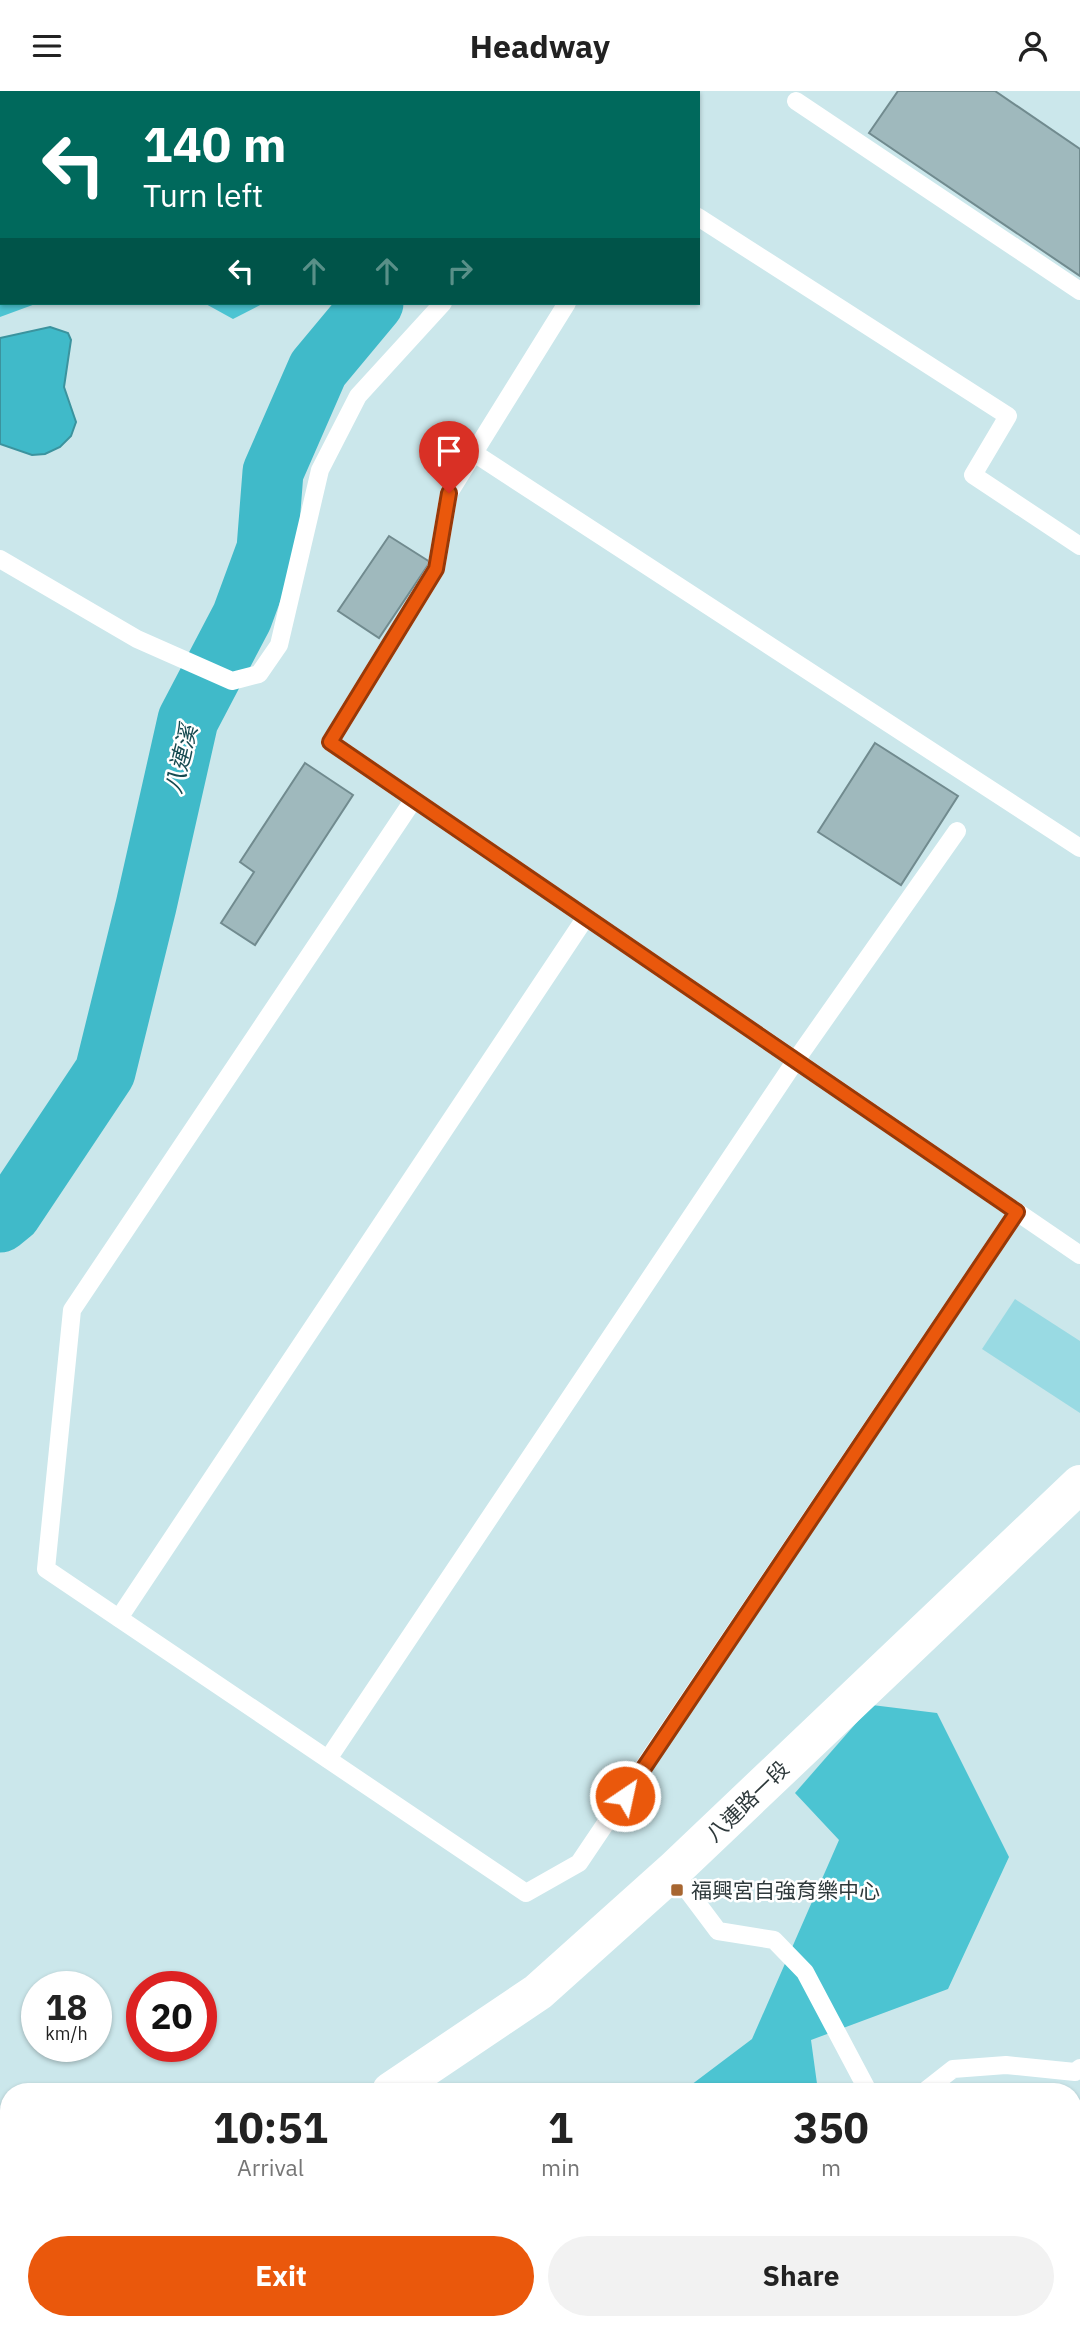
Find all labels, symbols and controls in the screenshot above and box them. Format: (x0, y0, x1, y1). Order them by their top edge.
text: Headway (470, 25, 610, 67)
icon: menu (28, 27, 66, 65)
icon: person (1014, 27, 1052, 65)
text: 140 m (143, 112, 287, 175)
icon: left (28, 119, 119, 210)
text: Turn left (143, 174, 263, 216)
icon: left (222, 252, 260, 290)
icon: ahead (295, 252, 333, 290)
icon: ahead (368, 252, 406, 290)
icon: right (441, 252, 479, 290)
pin (419, 421, 479, 493)
icon: arrive (430, 432, 468, 470)
water label: 八連溪 (157, 719, 204, 796)
street label: 八連路一段 (700, 1754, 794, 1848)
position arrow (588, 1759, 662, 1833)
place label: 福興宮自強育樂中心 (691, 1876, 880, 1904)
marker: 福興宮自強育樂中心 (669, 1882, 685, 1898)
speed limit sign: 20 (126, 1971, 217, 2062)
text: 18 (45, 1984, 88, 2030)
text: km/h (45, 2022, 88, 2045)
text: 10:51 (213, 2100, 328, 2155)
text: 1 (548, 2100, 573, 2155)
text: 350 (793, 2100, 869, 2155)
text: Arrival (237, 2152, 304, 2182)
text: min (541, 2152, 580, 2182)
text: m (821, 2152, 841, 2182)
button: Exit (28, 2236, 534, 2316)
button: Share (548, 2236, 1054, 2316)

